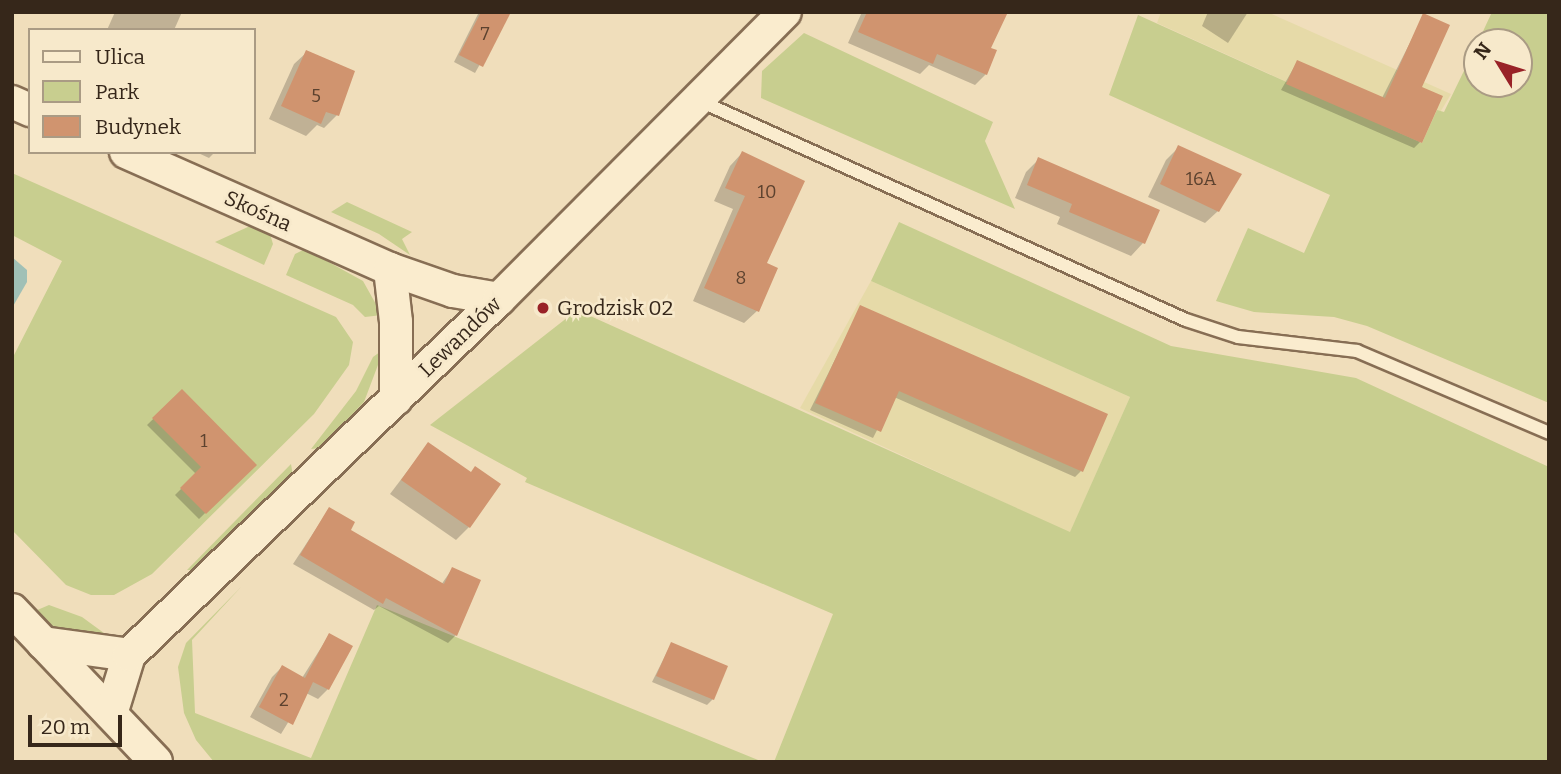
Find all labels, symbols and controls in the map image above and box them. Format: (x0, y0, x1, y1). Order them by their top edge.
house number: 7 (480, 23, 490, 45)
legend (28, 28, 256, 154)
north arrow (1463, 28, 1533, 98)
text: N (1469, 38, 1496, 64)
text: Ulica (95, 44, 145, 70)
text: Park (95, 79, 139, 105)
house number: 5 (311, 85, 321, 107)
text: Budynek (95, 114, 181, 140)
house number: 16A (1186, 168, 1216, 190)
house number: 10 (758, 181, 776, 203)
street label: Skośna (220, 185, 296, 237)
house number: 8 (736, 267, 746, 289)
street label: Lewandów (414, 292, 506, 382)
place label: Grodzisk 02 (557, 295, 673, 321)
marker: Grodzisk 02 (535, 300, 551, 316)
house number: 1 (200, 430, 208, 452)
house number: 2 (279, 689, 289, 711)
scale bar (32, 700, 126, 744)
text: 20 m (41, 714, 90, 740)

